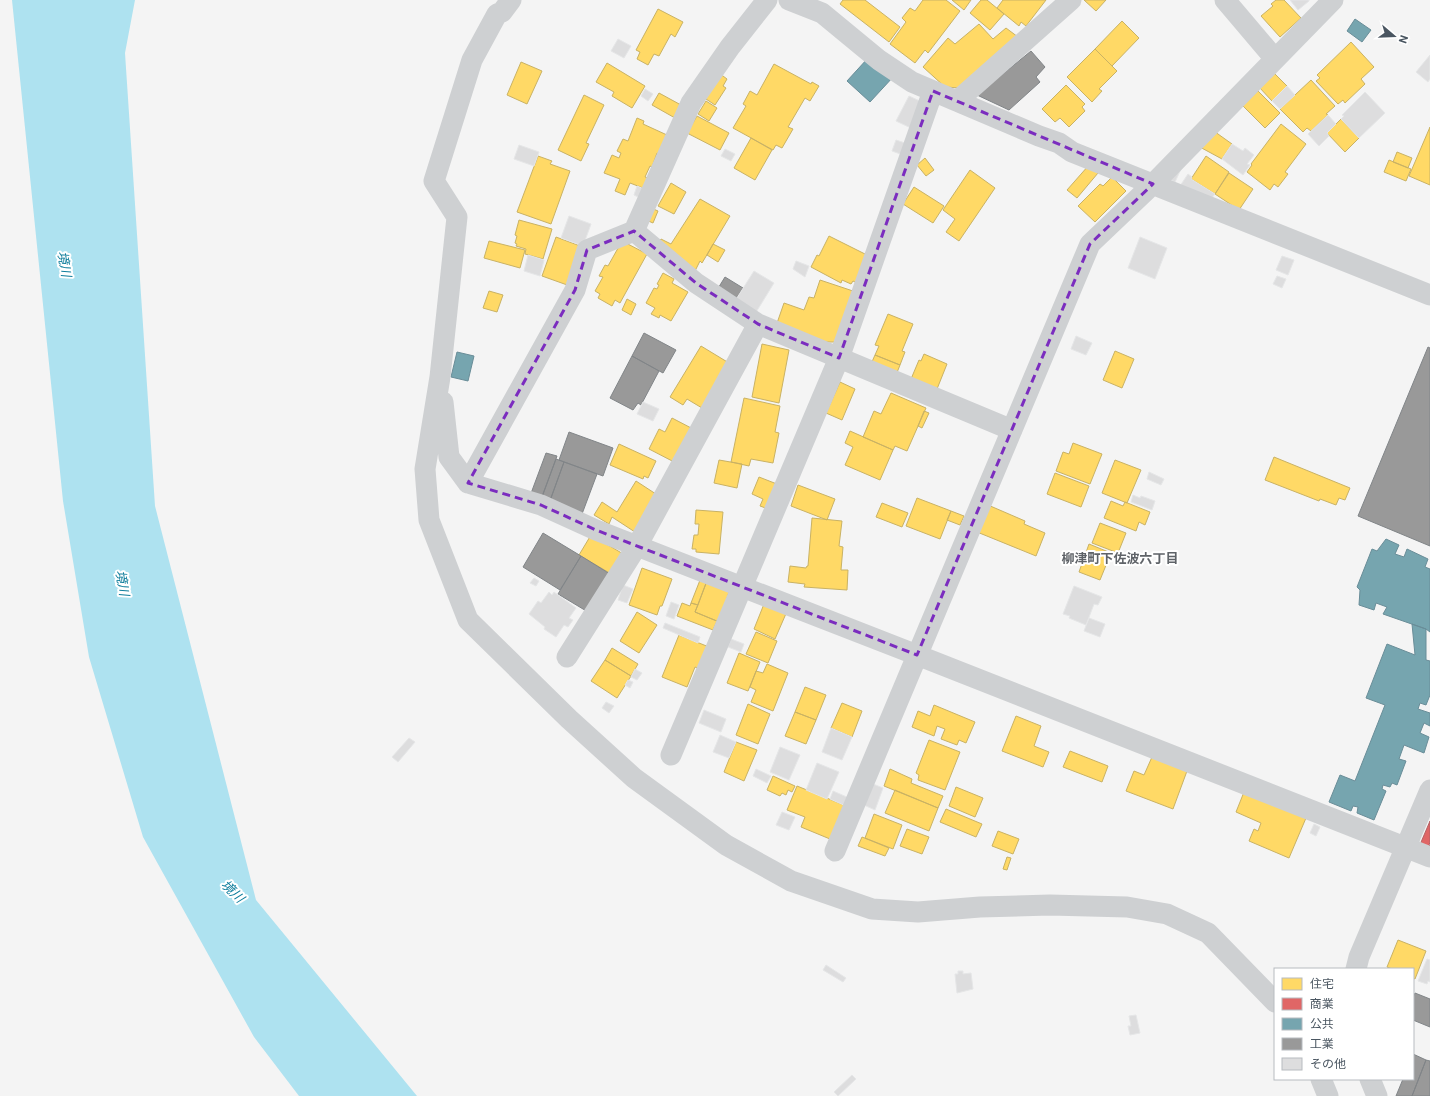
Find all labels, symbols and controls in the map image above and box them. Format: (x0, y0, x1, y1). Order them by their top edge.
north arrow (1374, 16, 1414, 56)
text: N (1395, 33, 1410, 45)
water label: 境川 (55, 250, 74, 280)
district label: 柳津町下佐波六丁目 (1061, 551, 1179, 566)
water label: 境川 (113, 569, 132, 599)
water label: 境川 (218, 877, 249, 907)
legend (1274, 968, 1414, 1080)
text: 住宅 (1310, 977, 1334, 991)
text: 商業 (1310, 997, 1334, 1011)
text: 公共 (1310, 1017, 1334, 1031)
text: 工業 (1310, 1037, 1334, 1051)
text: その他 (1310, 1057, 1346, 1071)

